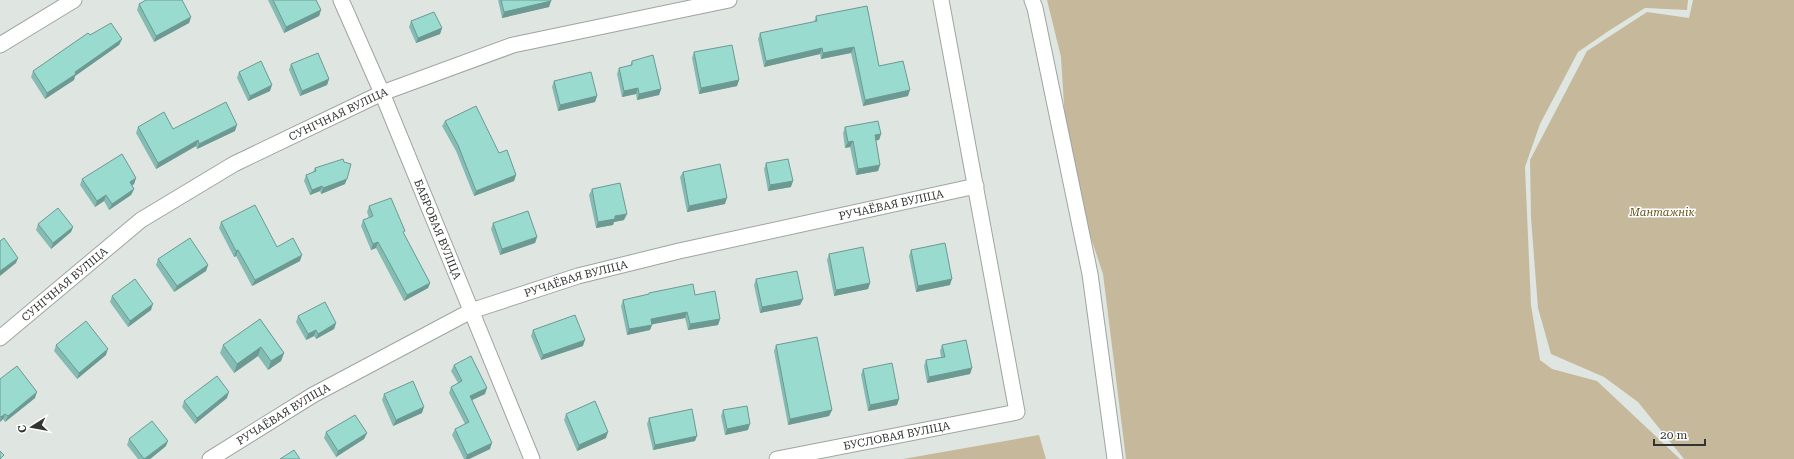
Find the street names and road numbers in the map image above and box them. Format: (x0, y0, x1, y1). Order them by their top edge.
street label: СУНІЧНАЯ ВУЛІЦА (287, 85, 390, 144)
street label: БАБРОВАЯ ВУЛІЦА (411, 178, 464, 282)
street label: РУЧАЁВАЯ ВУЛІЦА (838, 187, 945, 223)
street label: СУНІЧНАЯ ВУЛІЦА (19, 245, 111, 324)
street label: РУЧАЁВАЯ ВУЛІЦА (523, 258, 629, 300)
street label: РУЧАЁВАЯ ВУЛІЦА (234, 381, 333, 448)
street label: БУСЛОВАЯ ВУЛІЦА (842, 419, 952, 453)

